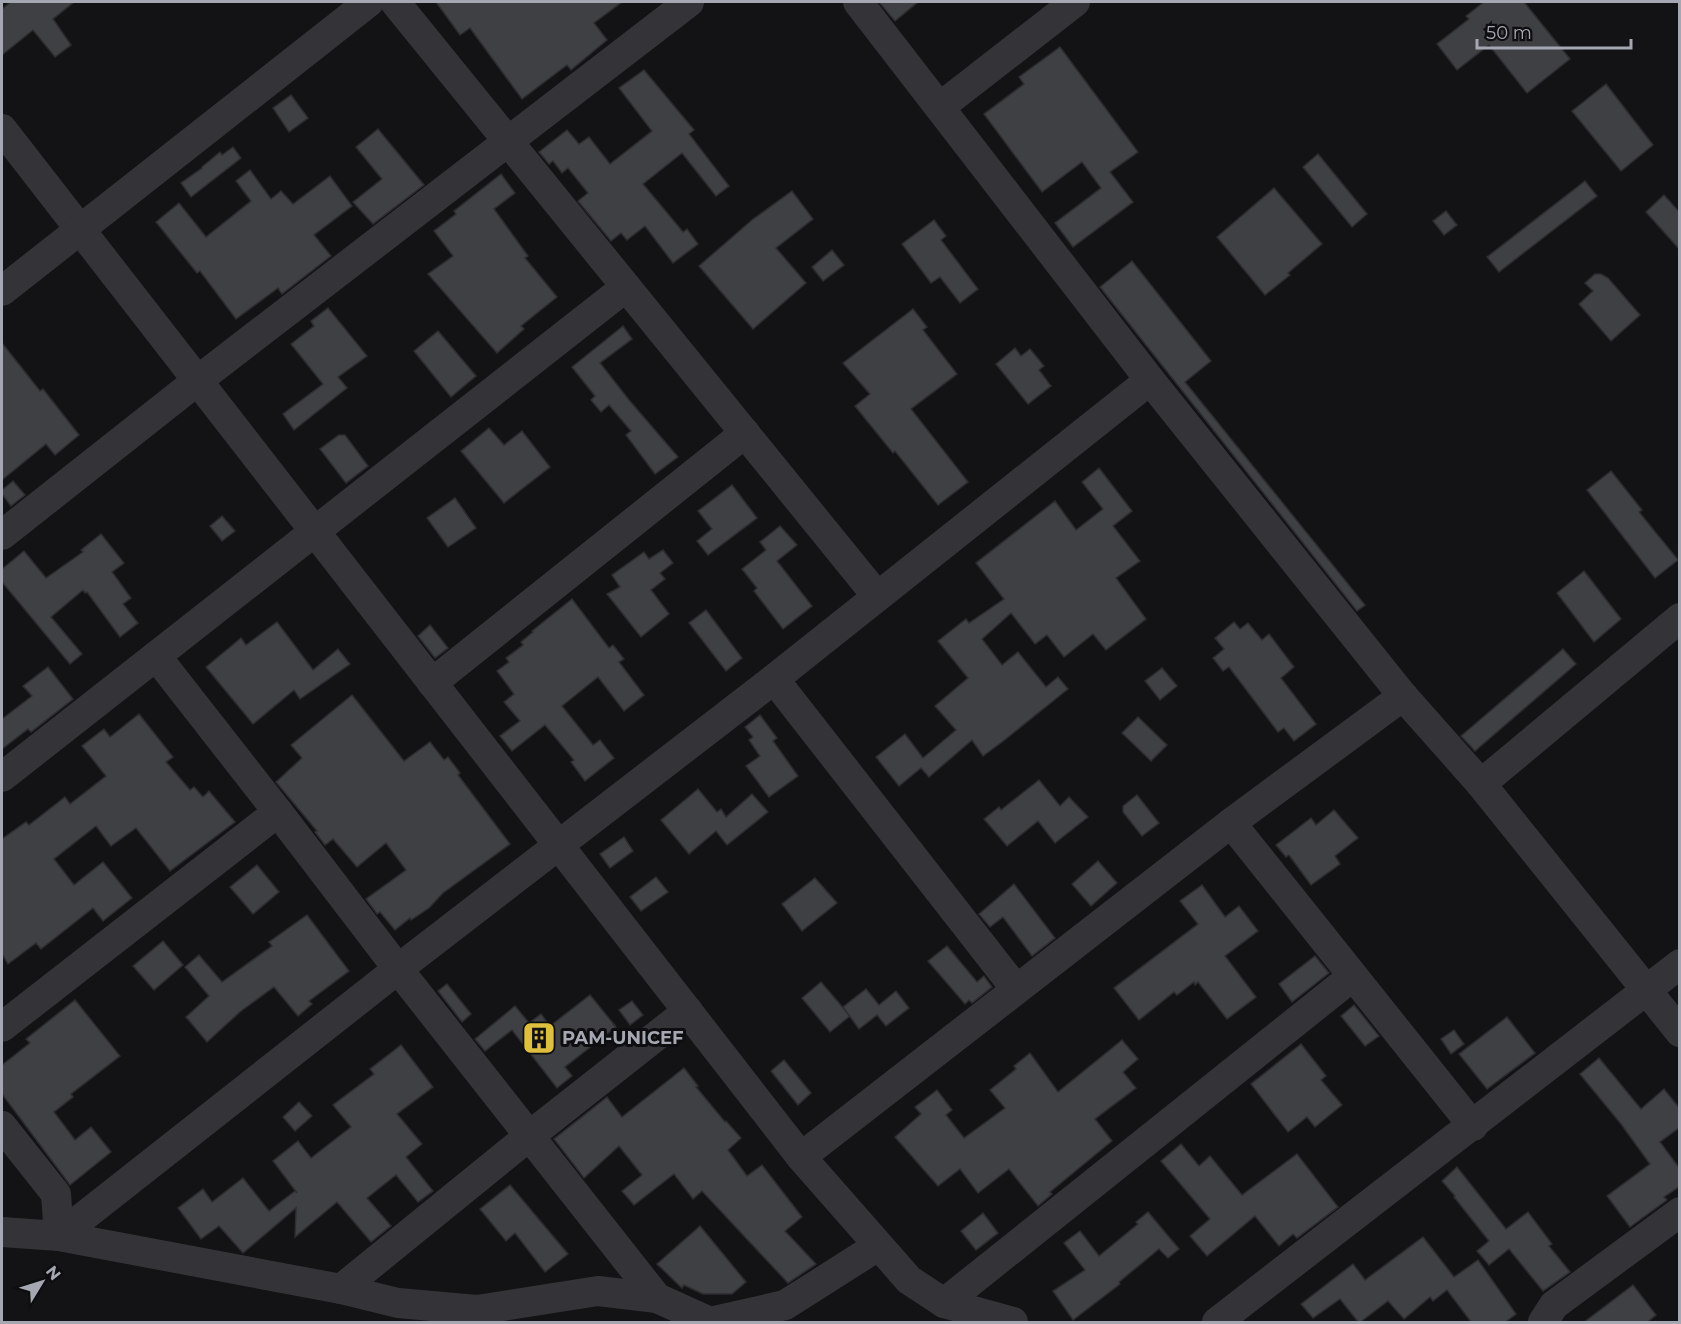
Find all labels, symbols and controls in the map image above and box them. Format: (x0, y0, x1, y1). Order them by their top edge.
scale bar (1477, 12, 1632, 50)
text: 50 m (1486, 22, 1532, 44)
building icon: PAM-UNICEF (521, 1020, 557, 1056)
place label: PAM-UNICEF (562, 1027, 684, 1049)
north arrow (12, 1252, 72, 1312)
text: N (42, 1262, 65, 1284)

